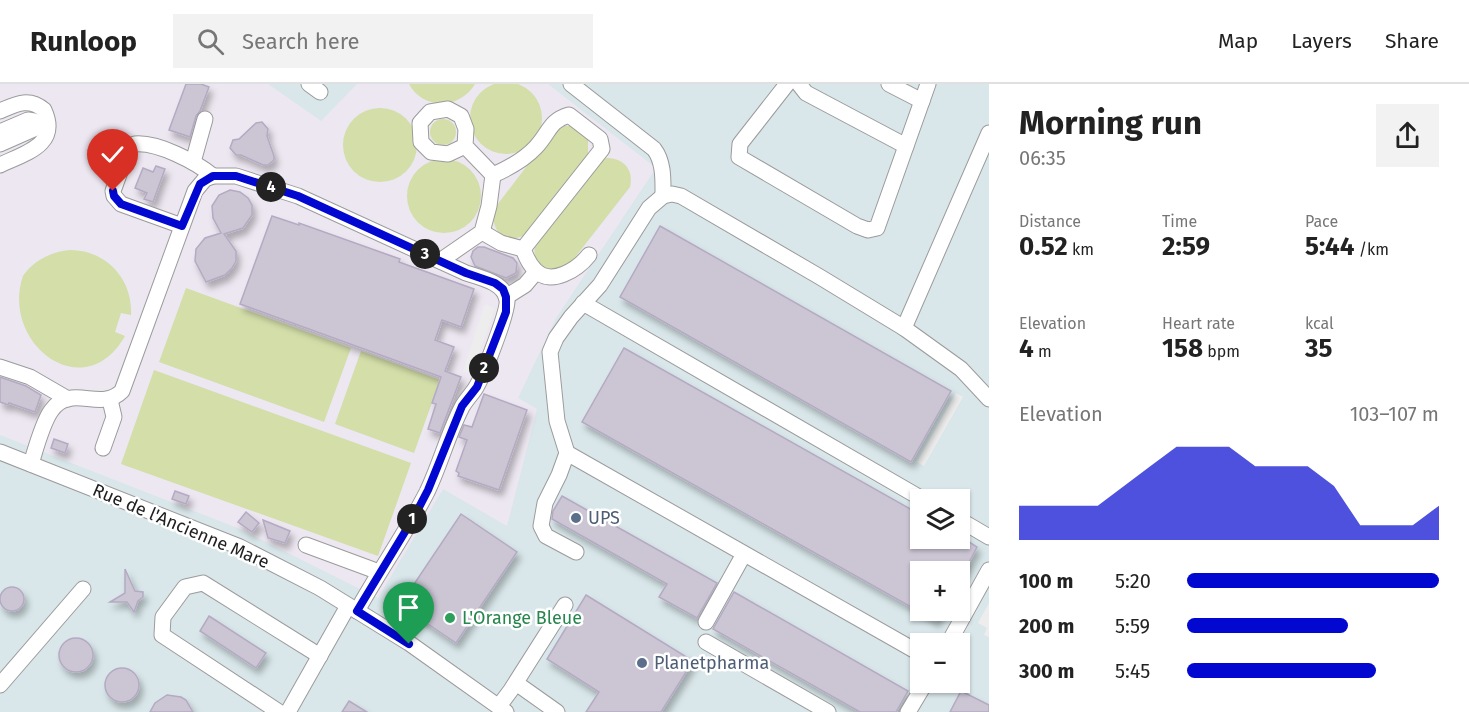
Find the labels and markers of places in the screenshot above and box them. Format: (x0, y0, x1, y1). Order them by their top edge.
pin (87, 129, 138, 191)
pin: 4 (256, 172, 286, 202)
pin: 3 (410, 239, 440, 269)
pin: 2 (469, 353, 499, 383)
pin: 1 (397, 504, 427, 534)
place label: UPS (588, 507, 620, 529)
marker: UPS (569, 511, 583, 525)
pin (383, 582, 434, 644)
place label: L'Orange Bleue (462, 607, 582, 629)
marker: L'Orange Bleue (443, 611, 457, 625)
place label: Planetpharma (654, 652, 769, 674)
marker: Planetpharma (635, 656, 649, 670)

